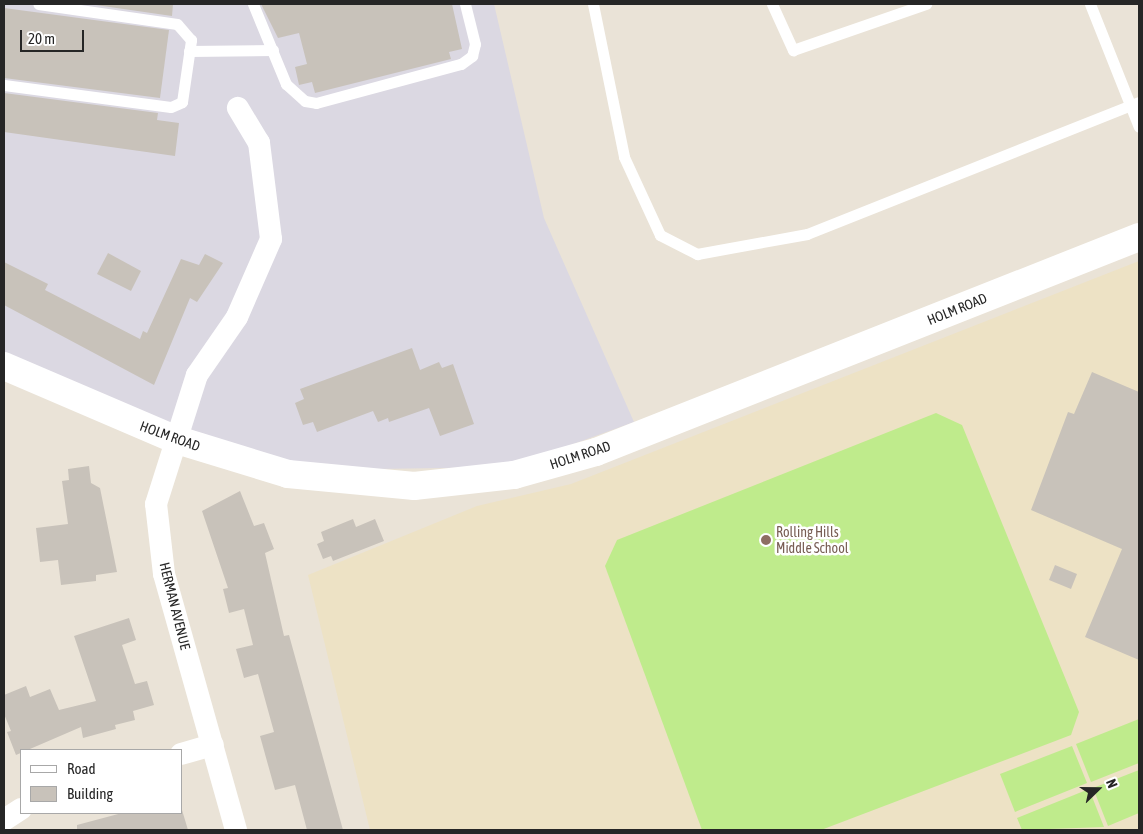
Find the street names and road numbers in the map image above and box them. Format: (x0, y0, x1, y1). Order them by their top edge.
street label: HOLM ROAD (925, 289, 989, 329)
street label: HOLM ROAD (138, 417, 202, 455)
street label: HOLM ROAD (548, 437, 612, 473)
street label: HERMAN AVENUE (156, 561, 194, 651)

